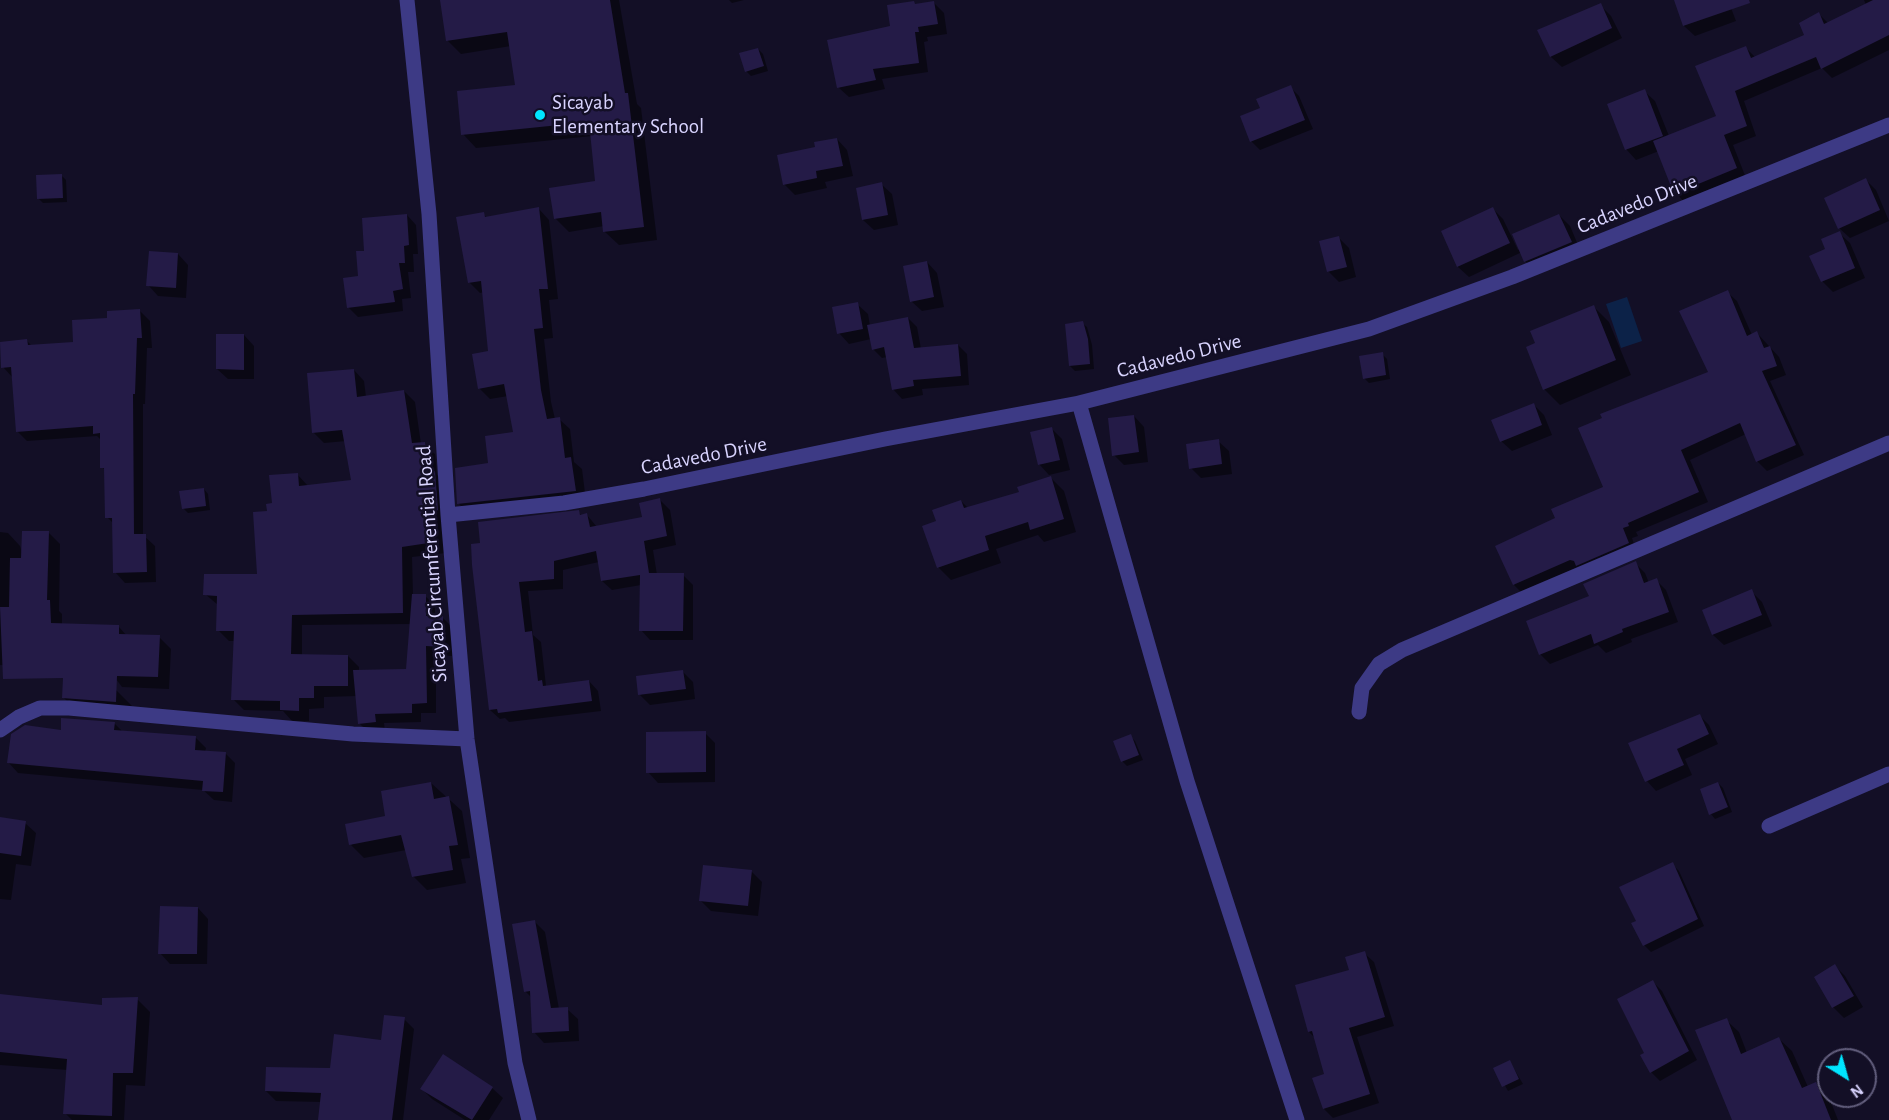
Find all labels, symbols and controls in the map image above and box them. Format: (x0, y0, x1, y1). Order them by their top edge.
place label: Sicayab Elementary School (552, 90, 704, 140)
marker: Sicayab Elementary School (533, 108, 547, 122)
street label: Cadavedo Drive (1573, 168, 1701, 240)
street label: Cadavedo Drive (1114, 328, 1244, 384)
street label: Cadavedo Drive (639, 431, 769, 481)
street label: Sicayab Circumferential Road (411, 445, 453, 683)
north arrow (1817, 1048, 1877, 1108)
text: N (1847, 1081, 1866, 1101)

